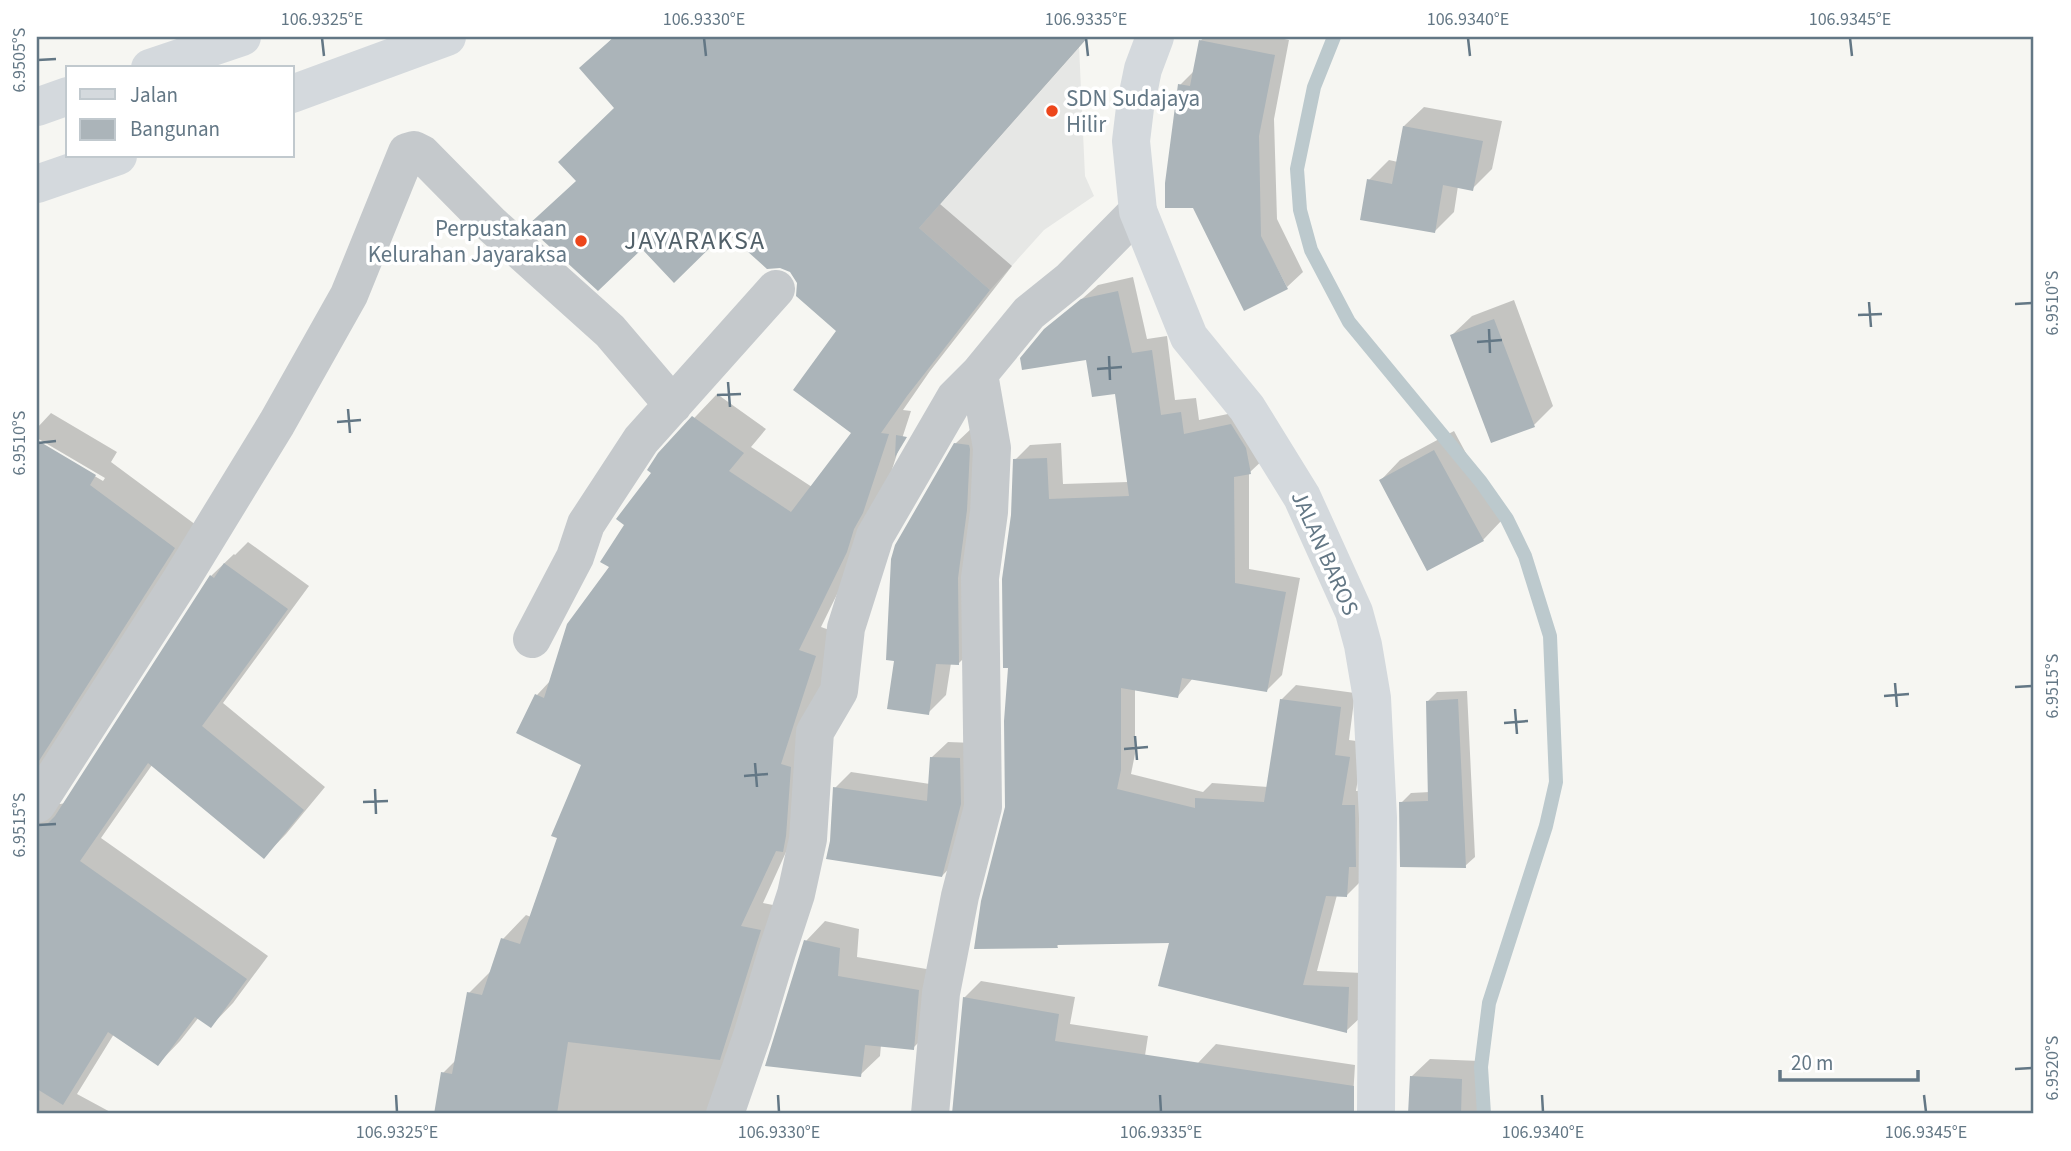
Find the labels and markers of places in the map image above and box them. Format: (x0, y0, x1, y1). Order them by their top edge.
place label: SDN Sudajaya Hilir (1066, 82, 1200, 141)
marker: SDN Sudajaya Hilir (1044, 103, 1060, 119)
place label: Perpustakaan Kelurahan Jayaraksa (368, 212, 567, 271)
marker: Perpustakaan Kelurahan Jayaraksa (573, 233, 589, 249)

